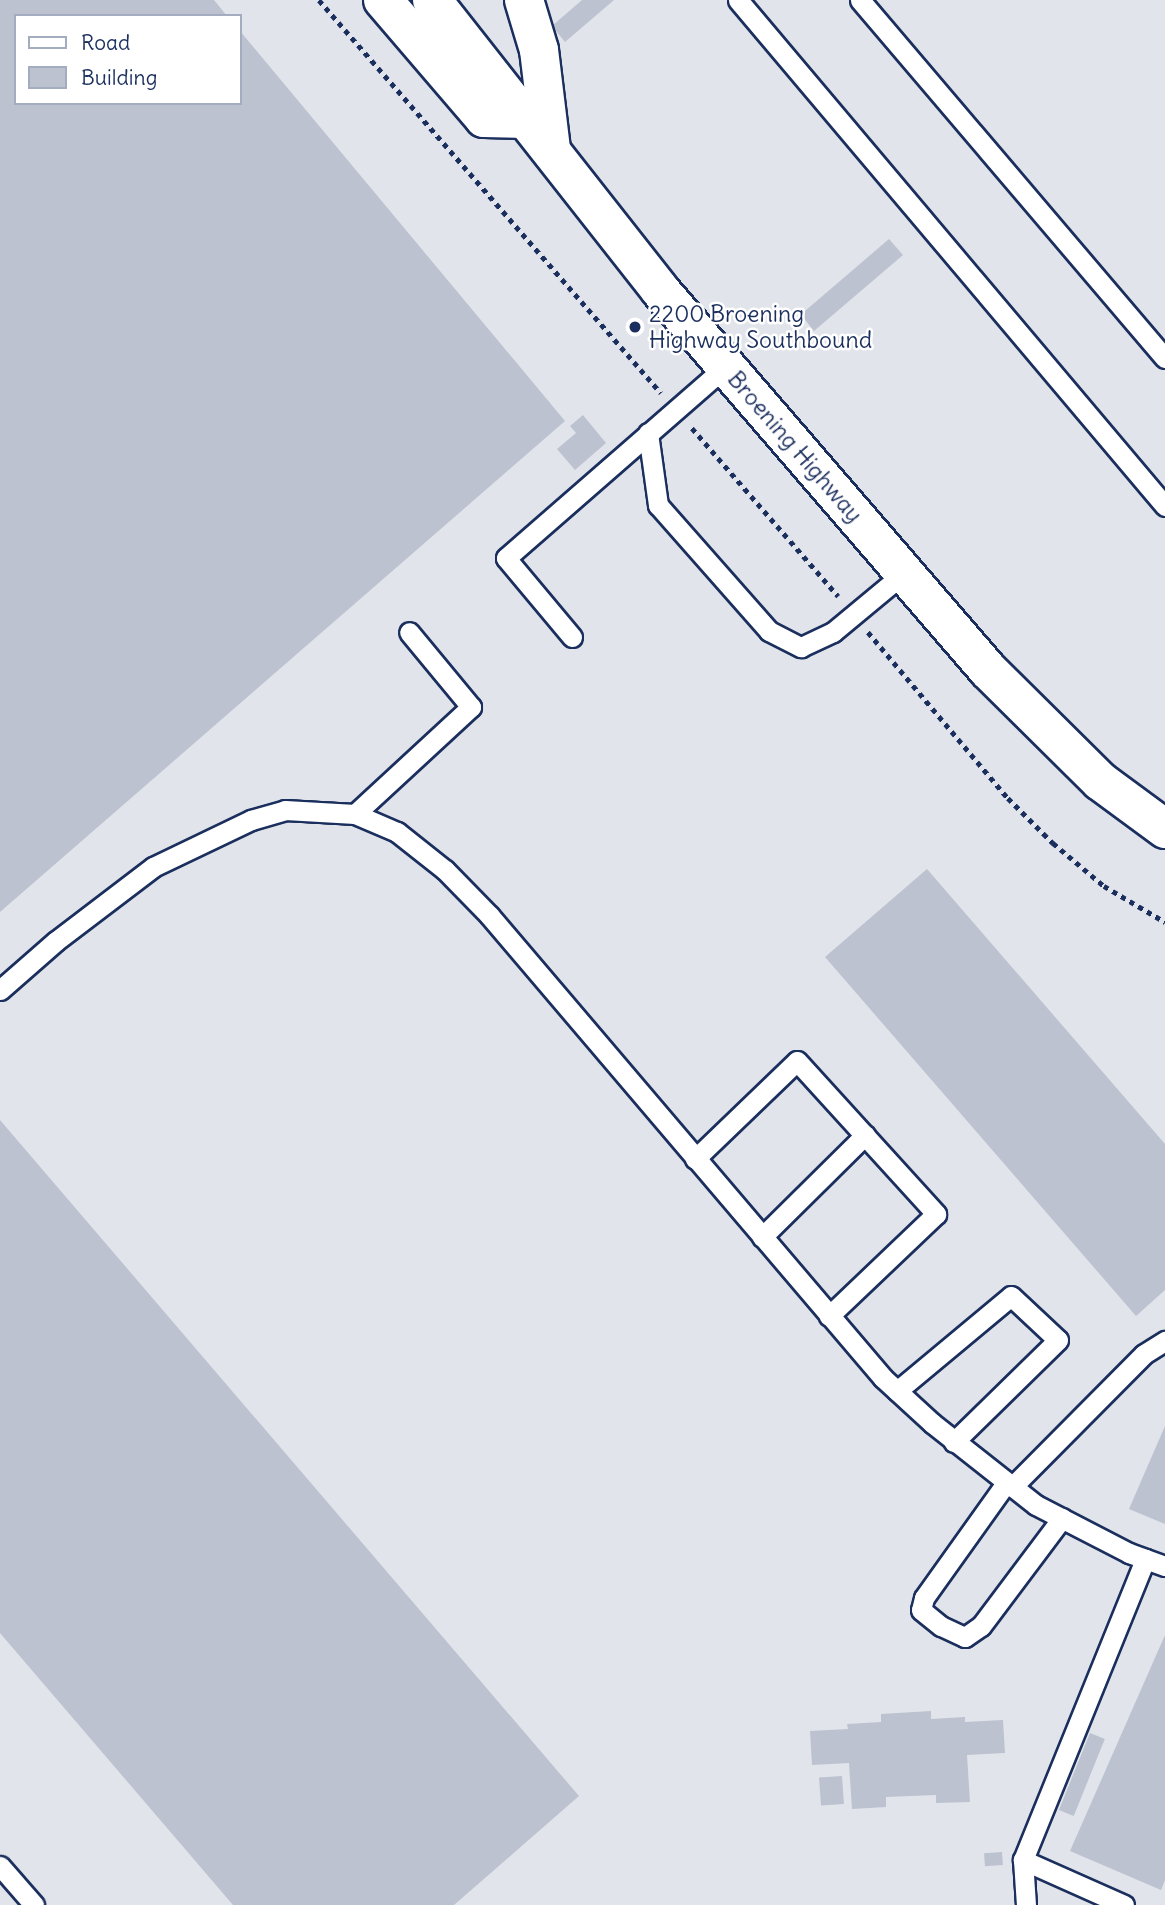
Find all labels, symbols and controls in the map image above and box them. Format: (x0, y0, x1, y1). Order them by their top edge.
legend (14, 14, 242, 105)
text: Road (81, 29, 130, 56)
text: Building (81, 64, 157, 91)
place label: 2200 Broening Highway Southbound (649, 300, 872, 354)
marker: 2200 Broening Highway Southbound (627, 319, 643, 335)
street label: Broening Highway (722, 366, 868, 528)

